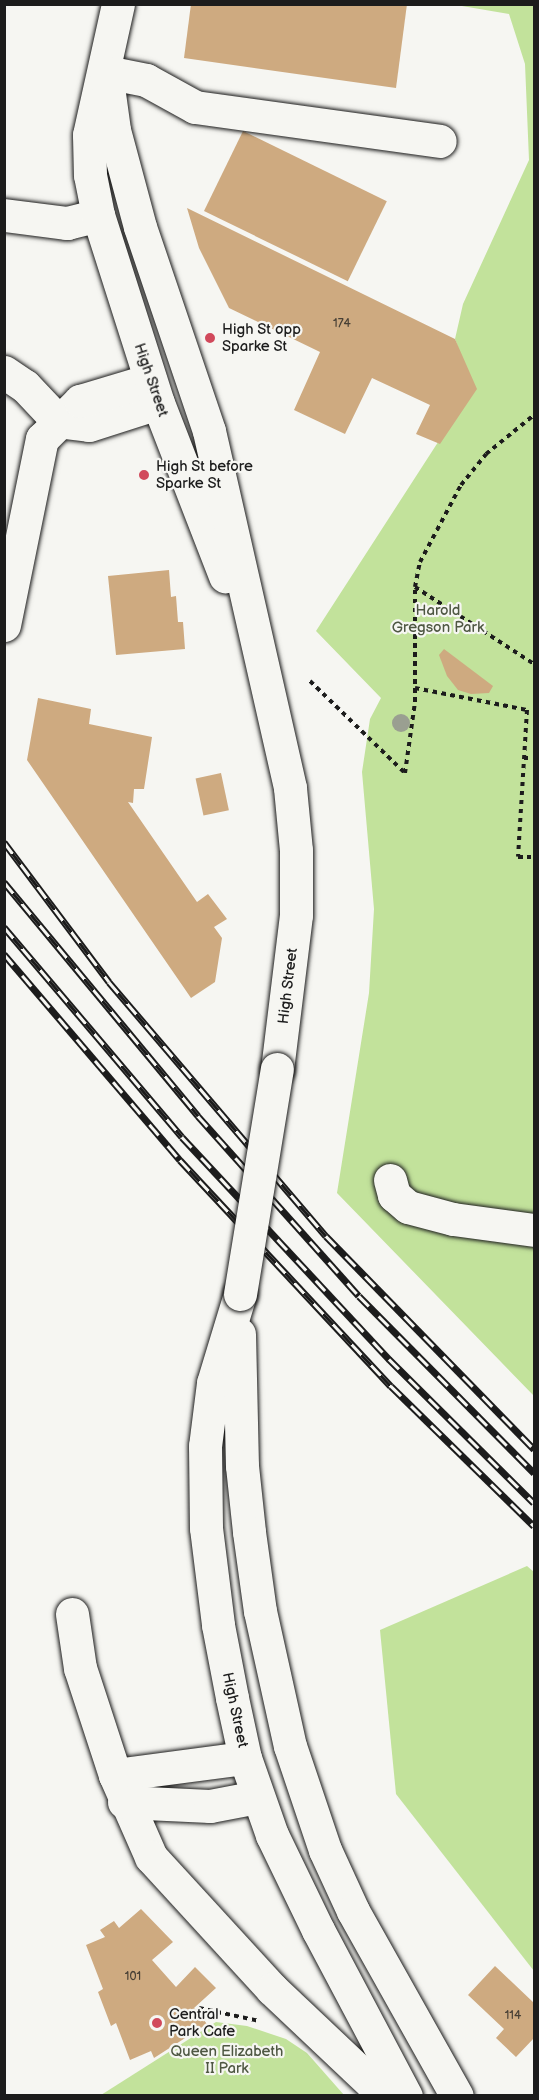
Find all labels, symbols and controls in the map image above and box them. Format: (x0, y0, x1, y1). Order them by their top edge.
house number: 174 (333, 317, 351, 331)
place label: High St opp Sparke St (222, 320, 301, 355)
marker: High St opp Sparke St (203, 331, 217, 345)
street label: High Street (130, 341, 172, 419)
place label: High St before Sparke St (156, 457, 253, 492)
marker: High St before Sparke St (137, 468, 151, 482)
park label: Harold Gregson Park (392, 601, 484, 636)
street label: High Street (274, 947, 302, 1025)
street label: High Street (218, 1671, 252, 1749)
house number: 101 (125, 1970, 141, 1984)
place label: Central Park Cafe (169, 2005, 235, 2040)
house number: 114 (505, 2009, 521, 2023)
marker: Central Park Cafe (150, 2016, 164, 2030)
park label: Queen Elizabeth II Park (171, 2042, 283, 2077)

